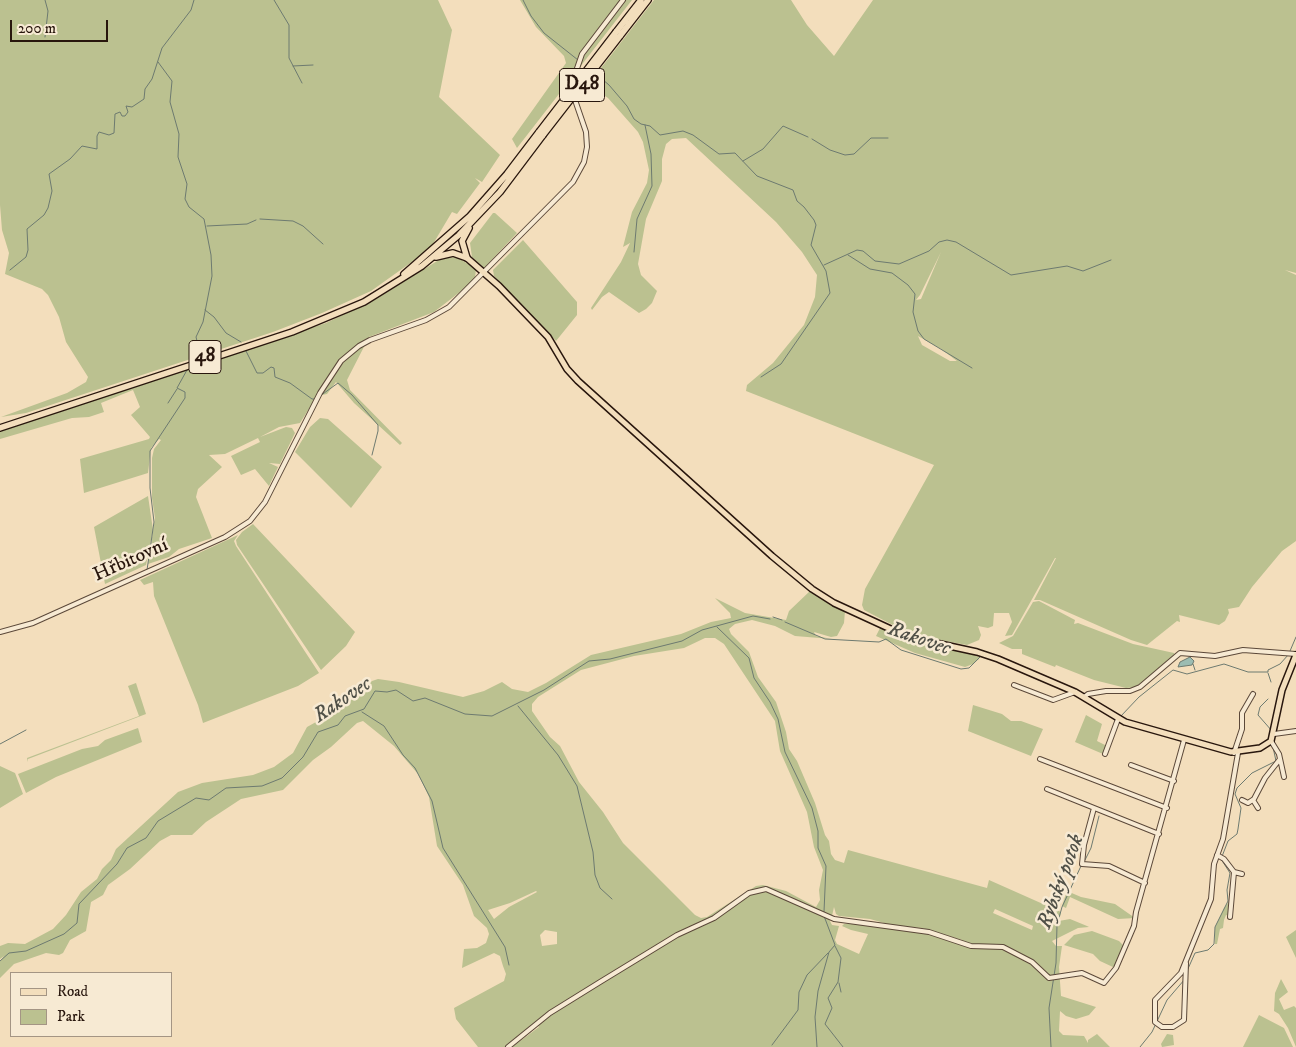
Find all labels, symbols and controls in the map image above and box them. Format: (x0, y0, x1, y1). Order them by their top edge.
scale bar (12, 10, 110, 42)
text: 200 m (18, 19, 56, 38)
road number: D48 (560, 68, 604, 102)
road number: 48 (189, 341, 221, 374)
street label: Hřbitovní (90, 534, 172, 588)
water label: Rakovec (884, 618, 954, 662)
water label: Rakovec (309, 673, 377, 729)
water label: Rybský potok (1033, 831, 1091, 933)
legend (10, 972, 172, 1037)
text: Road (57, 982, 88, 1001)
text: Park (57, 1007, 85, 1026)

